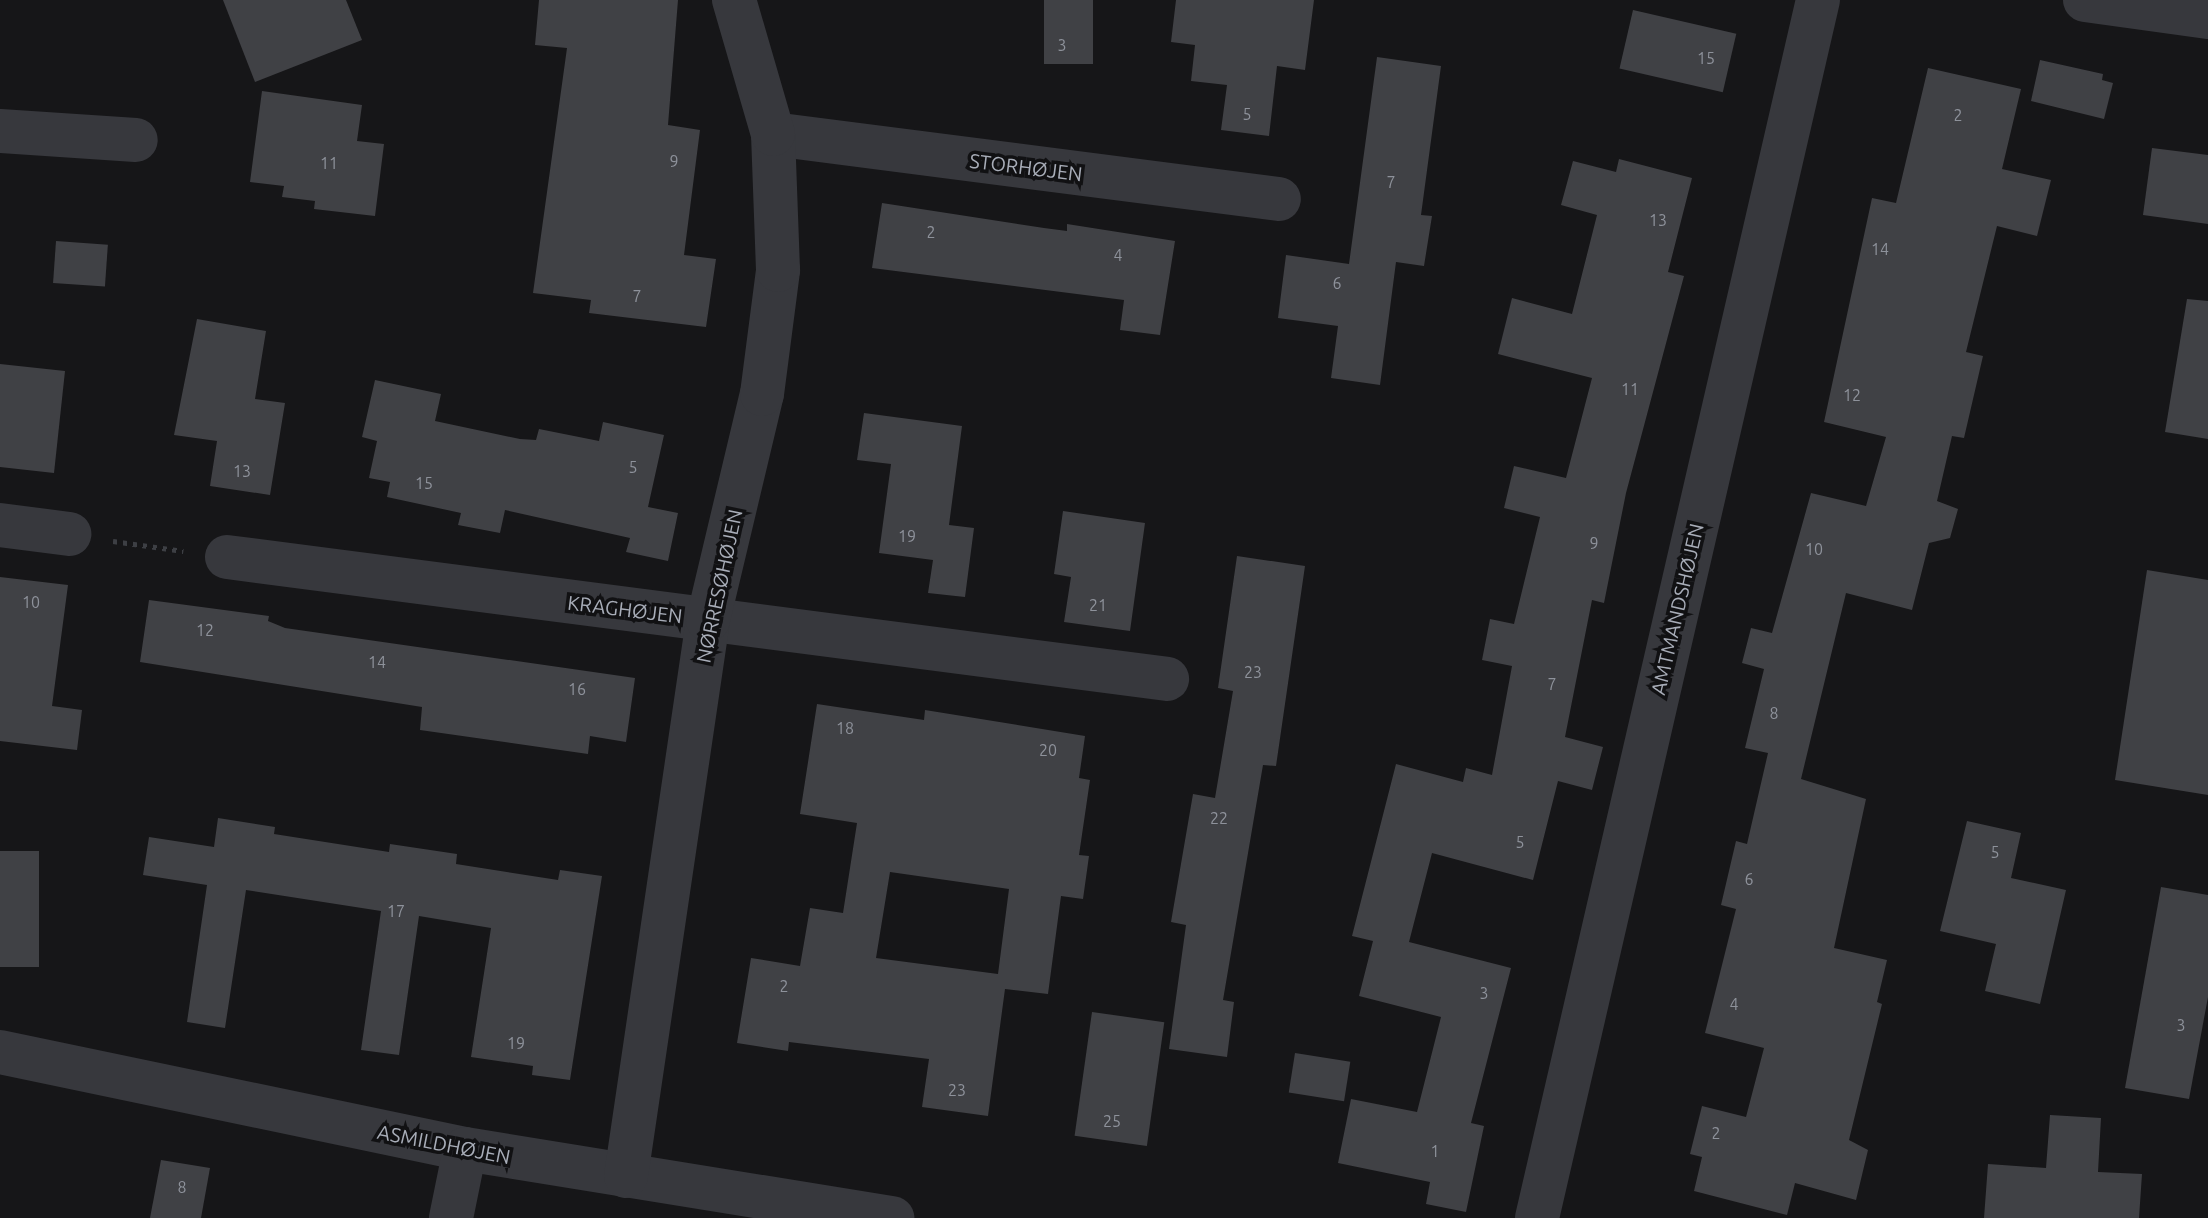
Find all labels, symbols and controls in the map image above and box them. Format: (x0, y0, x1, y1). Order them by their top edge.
house number: 3 (1057, 35, 1067, 55)
house number: 15 (1697, 48, 1715, 68)
house number: 5 (1242, 104, 1252, 124)
house number: 2 (1953, 105, 1963, 125)
street label: STORHØJEN (968, 148, 1084, 186)
house number: 9 (669, 151, 679, 171)
house number: 11 (320, 153, 338, 173)
house number: 7 (1386, 172, 1396, 192)
house number: 13 (1649, 210, 1667, 230)
house number: 2 (926, 222, 936, 242)
house number: 14 (1871, 239, 1889, 259)
house number: 4 (1113, 245, 1123, 265)
house number: 6 (1332, 273, 1342, 293)
house number: 7 (632, 286, 642, 306)
house number: 11 (1621, 379, 1639, 399)
house number: 12 (1843, 385, 1861, 405)
house number: 5 (628, 457, 638, 477)
house number: 13 (233, 461, 251, 481)
house number: 15 (415, 473, 433, 493)
street label: NØRRESØHØJEN (691, 507, 747, 665)
street label: AMTMANDSHØJEN (1646, 521, 1708, 697)
house number: 19 (898, 526, 916, 546)
house number: 9 (1589, 533, 1599, 553)
house number: 10 (1805, 539, 1823, 559)
street label: KRAGHØJEN (566, 590, 684, 628)
house number: 10 (22, 592, 40, 612)
house number: 21 (1089, 595, 1107, 615)
house number: 12 (196, 620, 214, 640)
house number: 14 (368, 652, 386, 672)
house number: 23 (1244, 662, 1262, 682)
house number: 7 (1547, 674, 1557, 694)
house number: 16 (568, 679, 586, 699)
house number: 8 (1769, 703, 1779, 723)
house number: 18 (836, 718, 854, 738)
house number: 20 (1039, 740, 1057, 760)
house number: 22 (1210, 808, 1228, 828)
house number: 5 (1515, 832, 1525, 852)
house number: 5 (1990, 842, 2000, 862)
house number: 6 (1744, 869, 1754, 889)
house number: 17 (387, 901, 405, 921)
house number: 2 (779, 976, 789, 996)
house number: 3 (1479, 983, 1489, 1003)
house number: 4 (1729, 994, 1739, 1014)
house number: 3 (2176, 1015, 2186, 1035)
house number: 19 (507, 1033, 525, 1053)
house number: 23 (948, 1080, 966, 1100)
house number: 25 (1103, 1111, 1121, 1131)
street label: ASMILDHØJEN (375, 1119, 513, 1169)
house number: 2 (1711, 1123, 1721, 1143)
house number: 1 (1430, 1141, 1440, 1161)
house number: 8 (177, 1177, 187, 1197)

